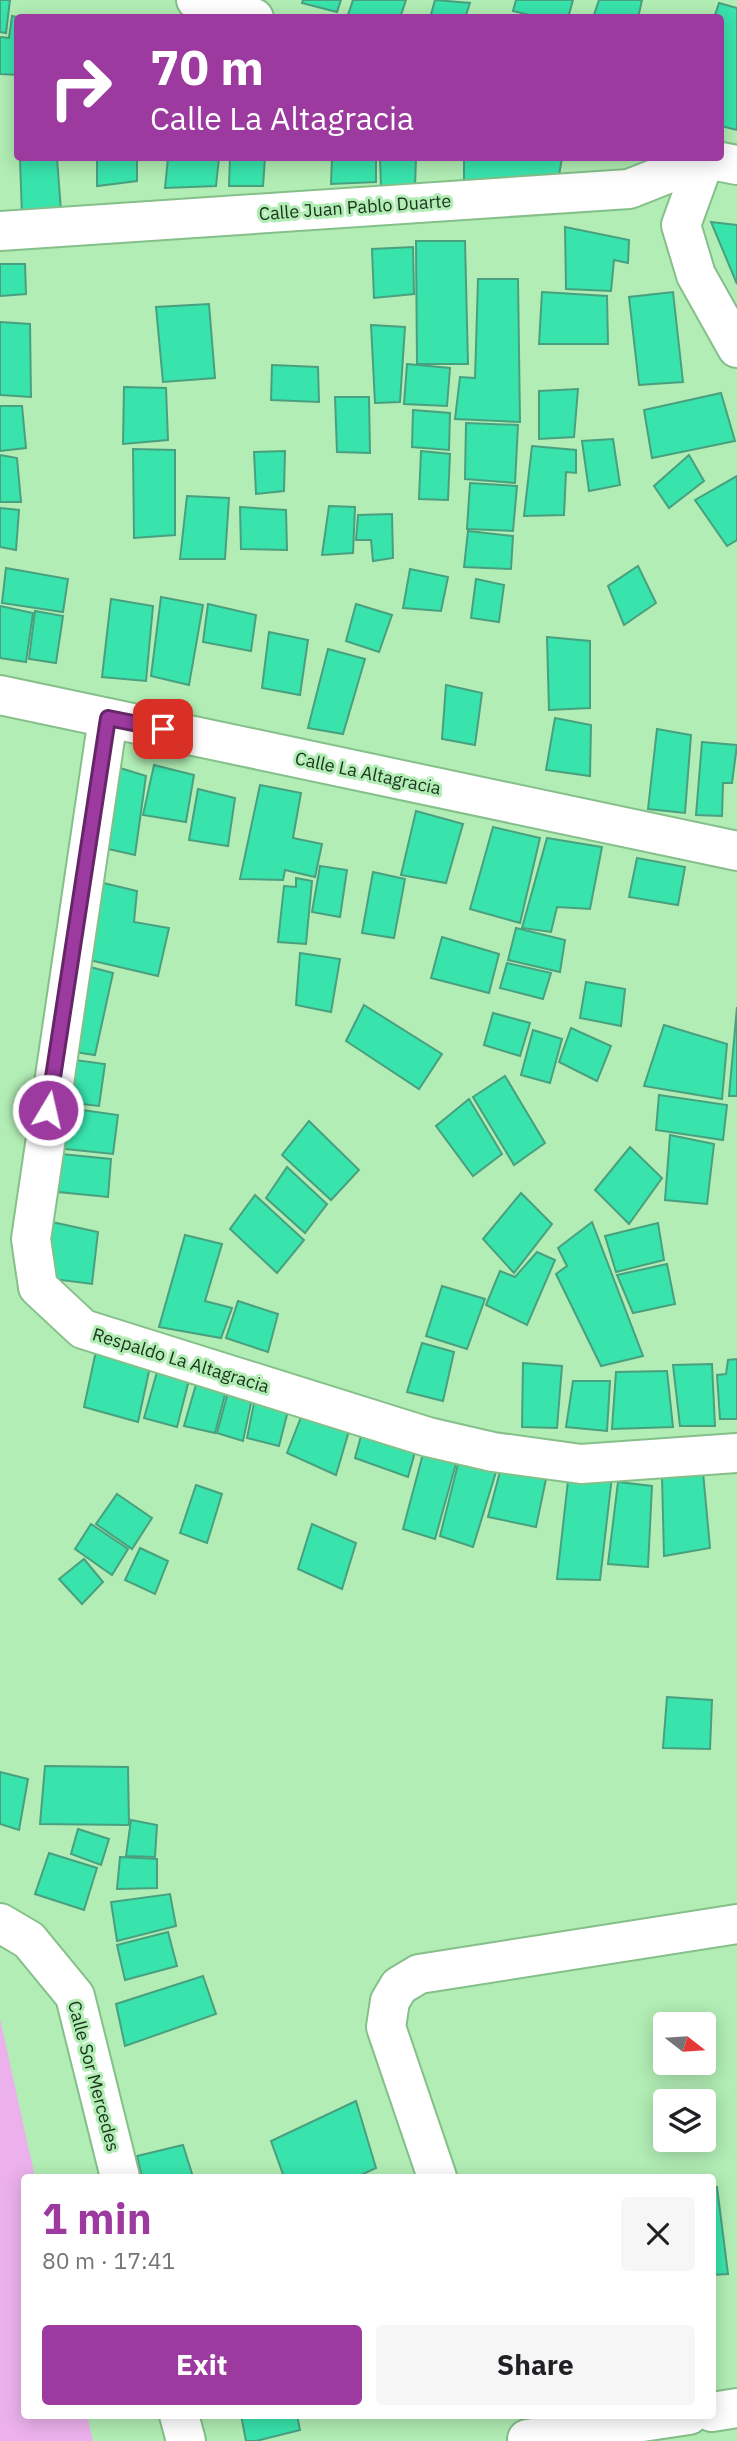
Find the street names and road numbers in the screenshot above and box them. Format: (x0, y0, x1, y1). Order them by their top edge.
street label: Calle Juan Pablo Duarte (258, 189, 452, 225)
street label: Calle La Altagracia (293, 746, 443, 800)
street label: Respaldo La Altagracia (90, 1322, 272, 1398)
street label: Calle Sor Mercedes (63, 1998, 125, 2154)

